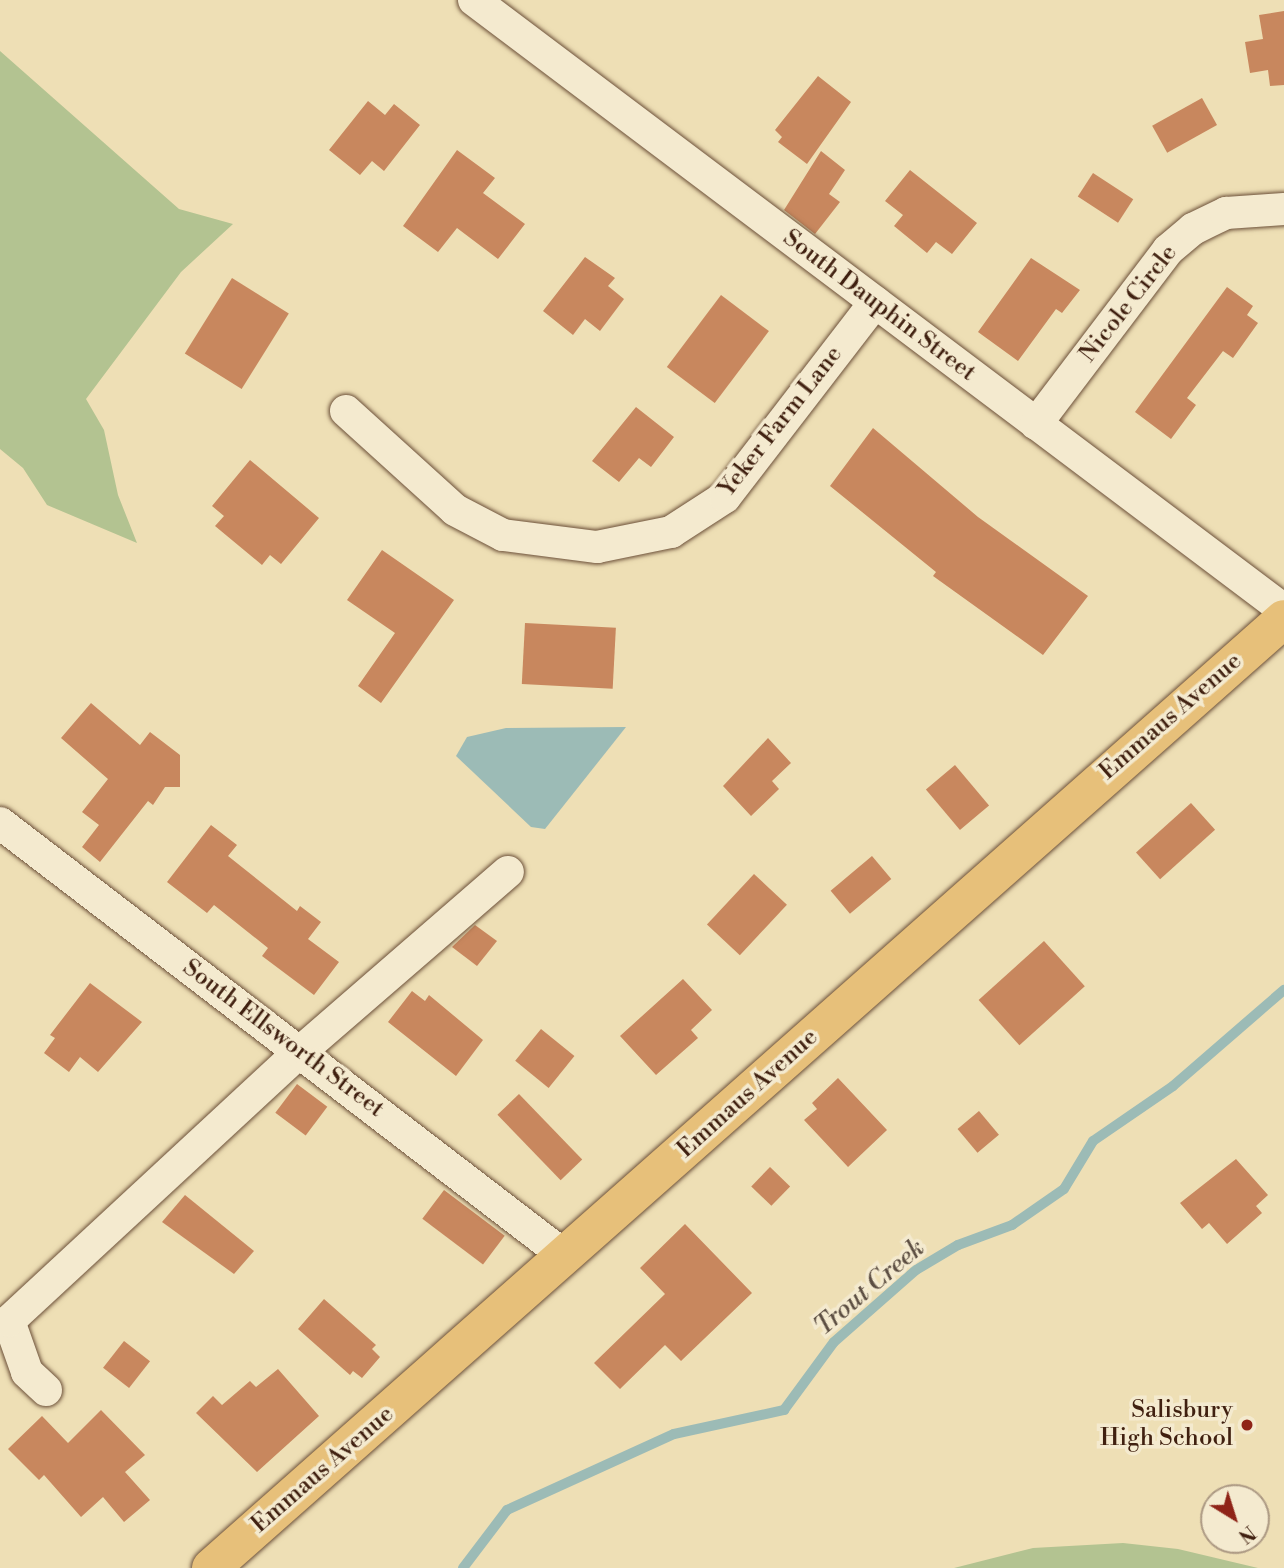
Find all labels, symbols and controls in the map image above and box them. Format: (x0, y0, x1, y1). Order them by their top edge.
street label: South Dauphin Street (777, 224, 981, 388)
street label: Nicole Circle (1074, 240, 1184, 368)
street label: Yeker Farm Lane (713, 341, 849, 503)
street label: Emmaus Avenue (1094, 647, 1248, 787)
street label: South Ellsworth Street (177, 954, 389, 1124)
street label: Emmaus Avenue (672, 1023, 824, 1165)
water label: Trout Creek (809, 1233, 931, 1343)
place label: Salisbury High School (1100, 1397, 1233, 1453)
street label: Emmaus Avenue (246, 1400, 400, 1540)
marker: Salisbury High School (1239, 1417, 1255, 1433)
north arrow (1200, 1484, 1270, 1554)
text: N (1233, 1520, 1260, 1548)

